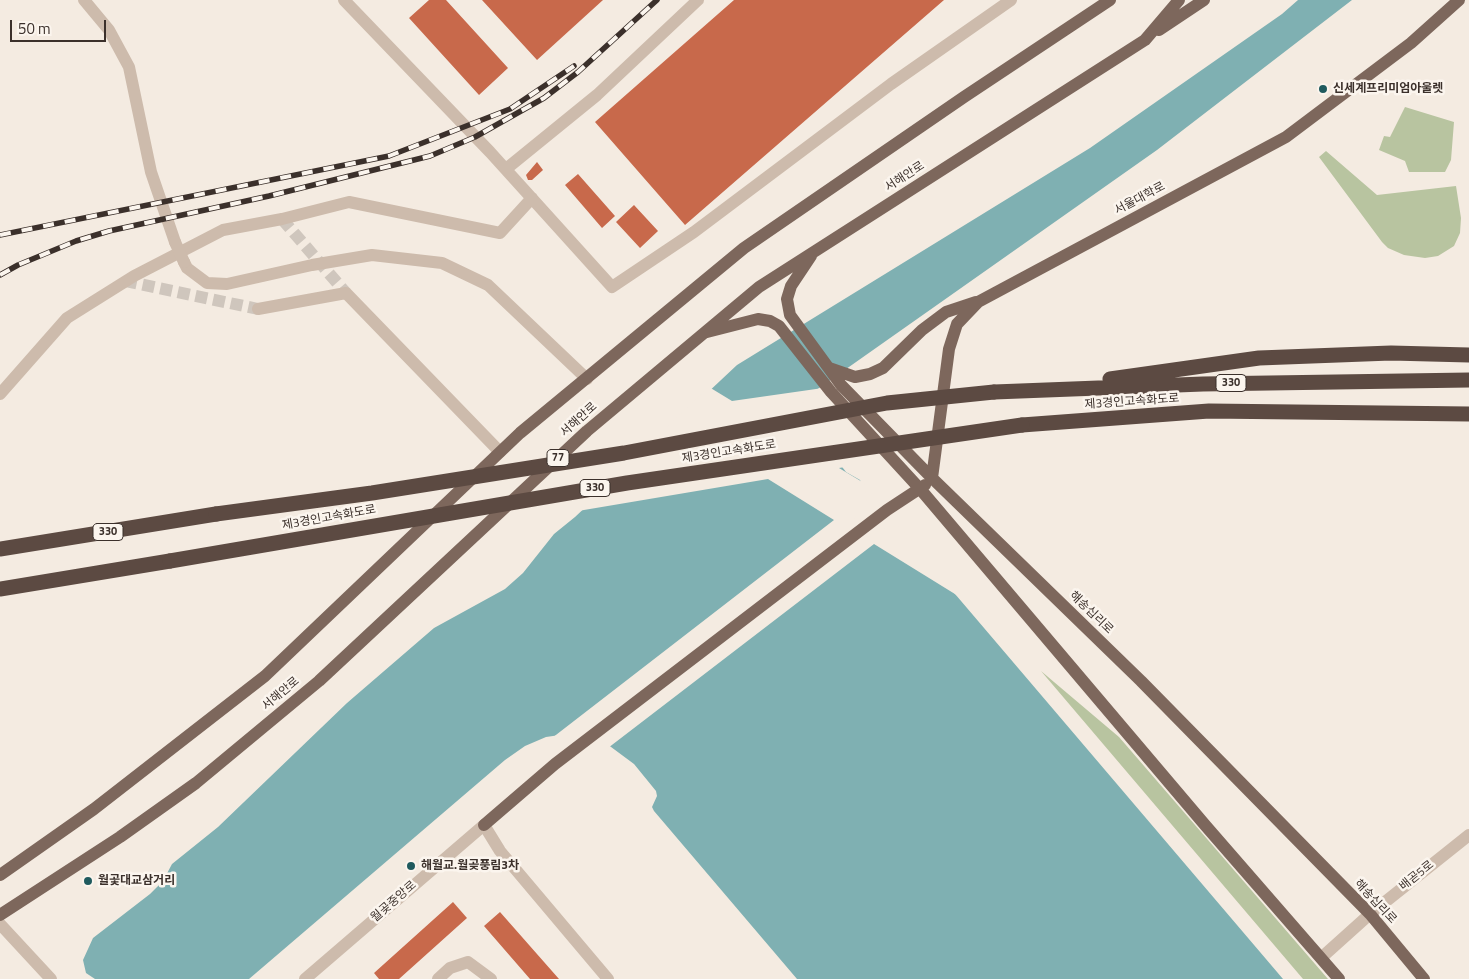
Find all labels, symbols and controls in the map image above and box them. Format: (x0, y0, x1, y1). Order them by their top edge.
scale bar (12, 10, 109, 42)
text: 50 m (18, 17, 51, 40)
place label: 신세계프리미엄아울렛 (1333, 82, 1443, 96)
marker: 신세계프리미엄아울렛 (1317, 83, 1329, 95)
street label: 서해안로 (883, 159, 927, 195)
street label: 서울대학로 (1112, 180, 1168, 218)
road number: 330 (1216, 374, 1246, 392)
street label: 제3경인고속화도로 (1084, 392, 1180, 412)
street label: 서해안로 (558, 400, 600, 440)
street label: 제3경인고속화도로 (681, 437, 777, 467)
road number: 77 (547, 449, 569, 466)
road number: 330 (580, 479, 610, 496)
street label: 제3경인고속화도로 (281, 503, 377, 533)
road number: 330 (93, 524, 123, 540)
street label: 해송십리로 (1066, 589, 1116, 637)
street label: 서해안로 (259, 674, 303, 714)
street label: 배곧5로 (1397, 858, 1437, 894)
place label: 해월교.월곶풍림3차 (421, 859, 519, 873)
marker: 해월교.월곶풍림3차 (405, 860, 417, 872)
place label: 월곷대교삼거리 (98, 874, 175, 888)
marker: 월곷대교삼거리 (82, 875, 94, 887)
street label: 해송십리로 (1351, 877, 1399, 927)
street label: 월곶중앙로 (368, 878, 420, 926)

